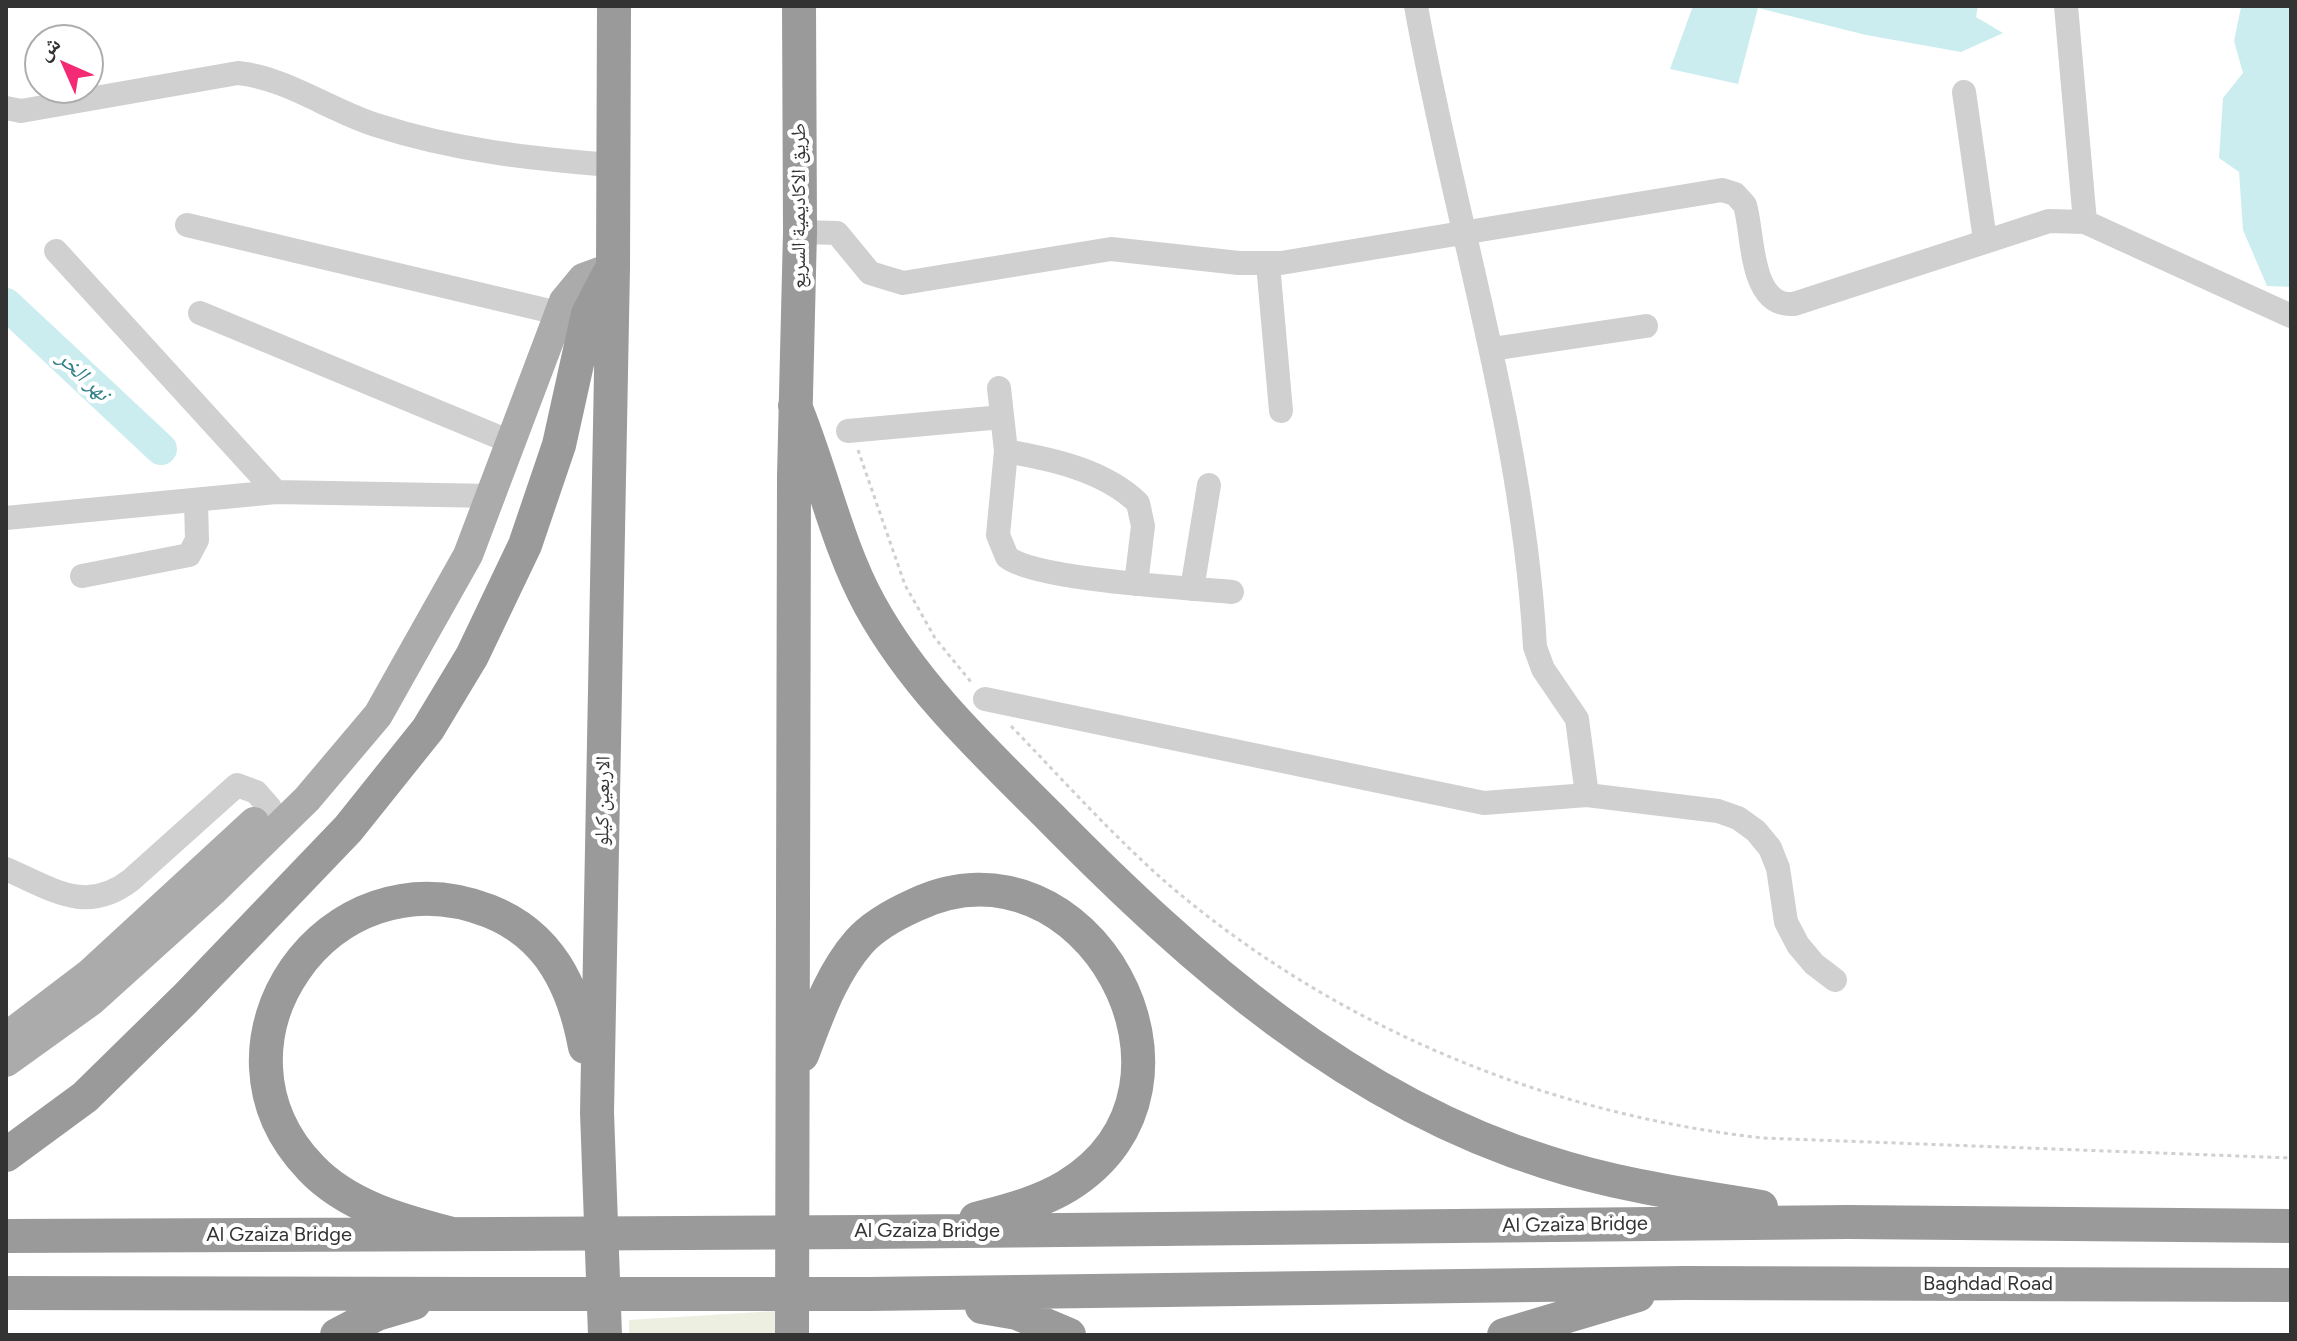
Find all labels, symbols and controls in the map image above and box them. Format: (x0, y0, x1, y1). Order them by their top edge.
north arrow (24, 24, 104, 104)
text: ش (30, 30, 66, 66)
street label: طريق الاكاديمية السريع (787, 123, 811, 289)
water label: نهر الخر (51, 345, 115, 407)
street label: الاربعين كيلو (590, 756, 616, 846)
street label: Al Gzaiza Bridge (1502, 1212, 1648, 1238)
street label: Al Gzaiza Bridge (854, 1219, 1000, 1243)
street label: Al Gzaiza Bridge (206, 1223, 352, 1247)
street label: Baghdad Road (1923, 1272, 2053, 1296)

